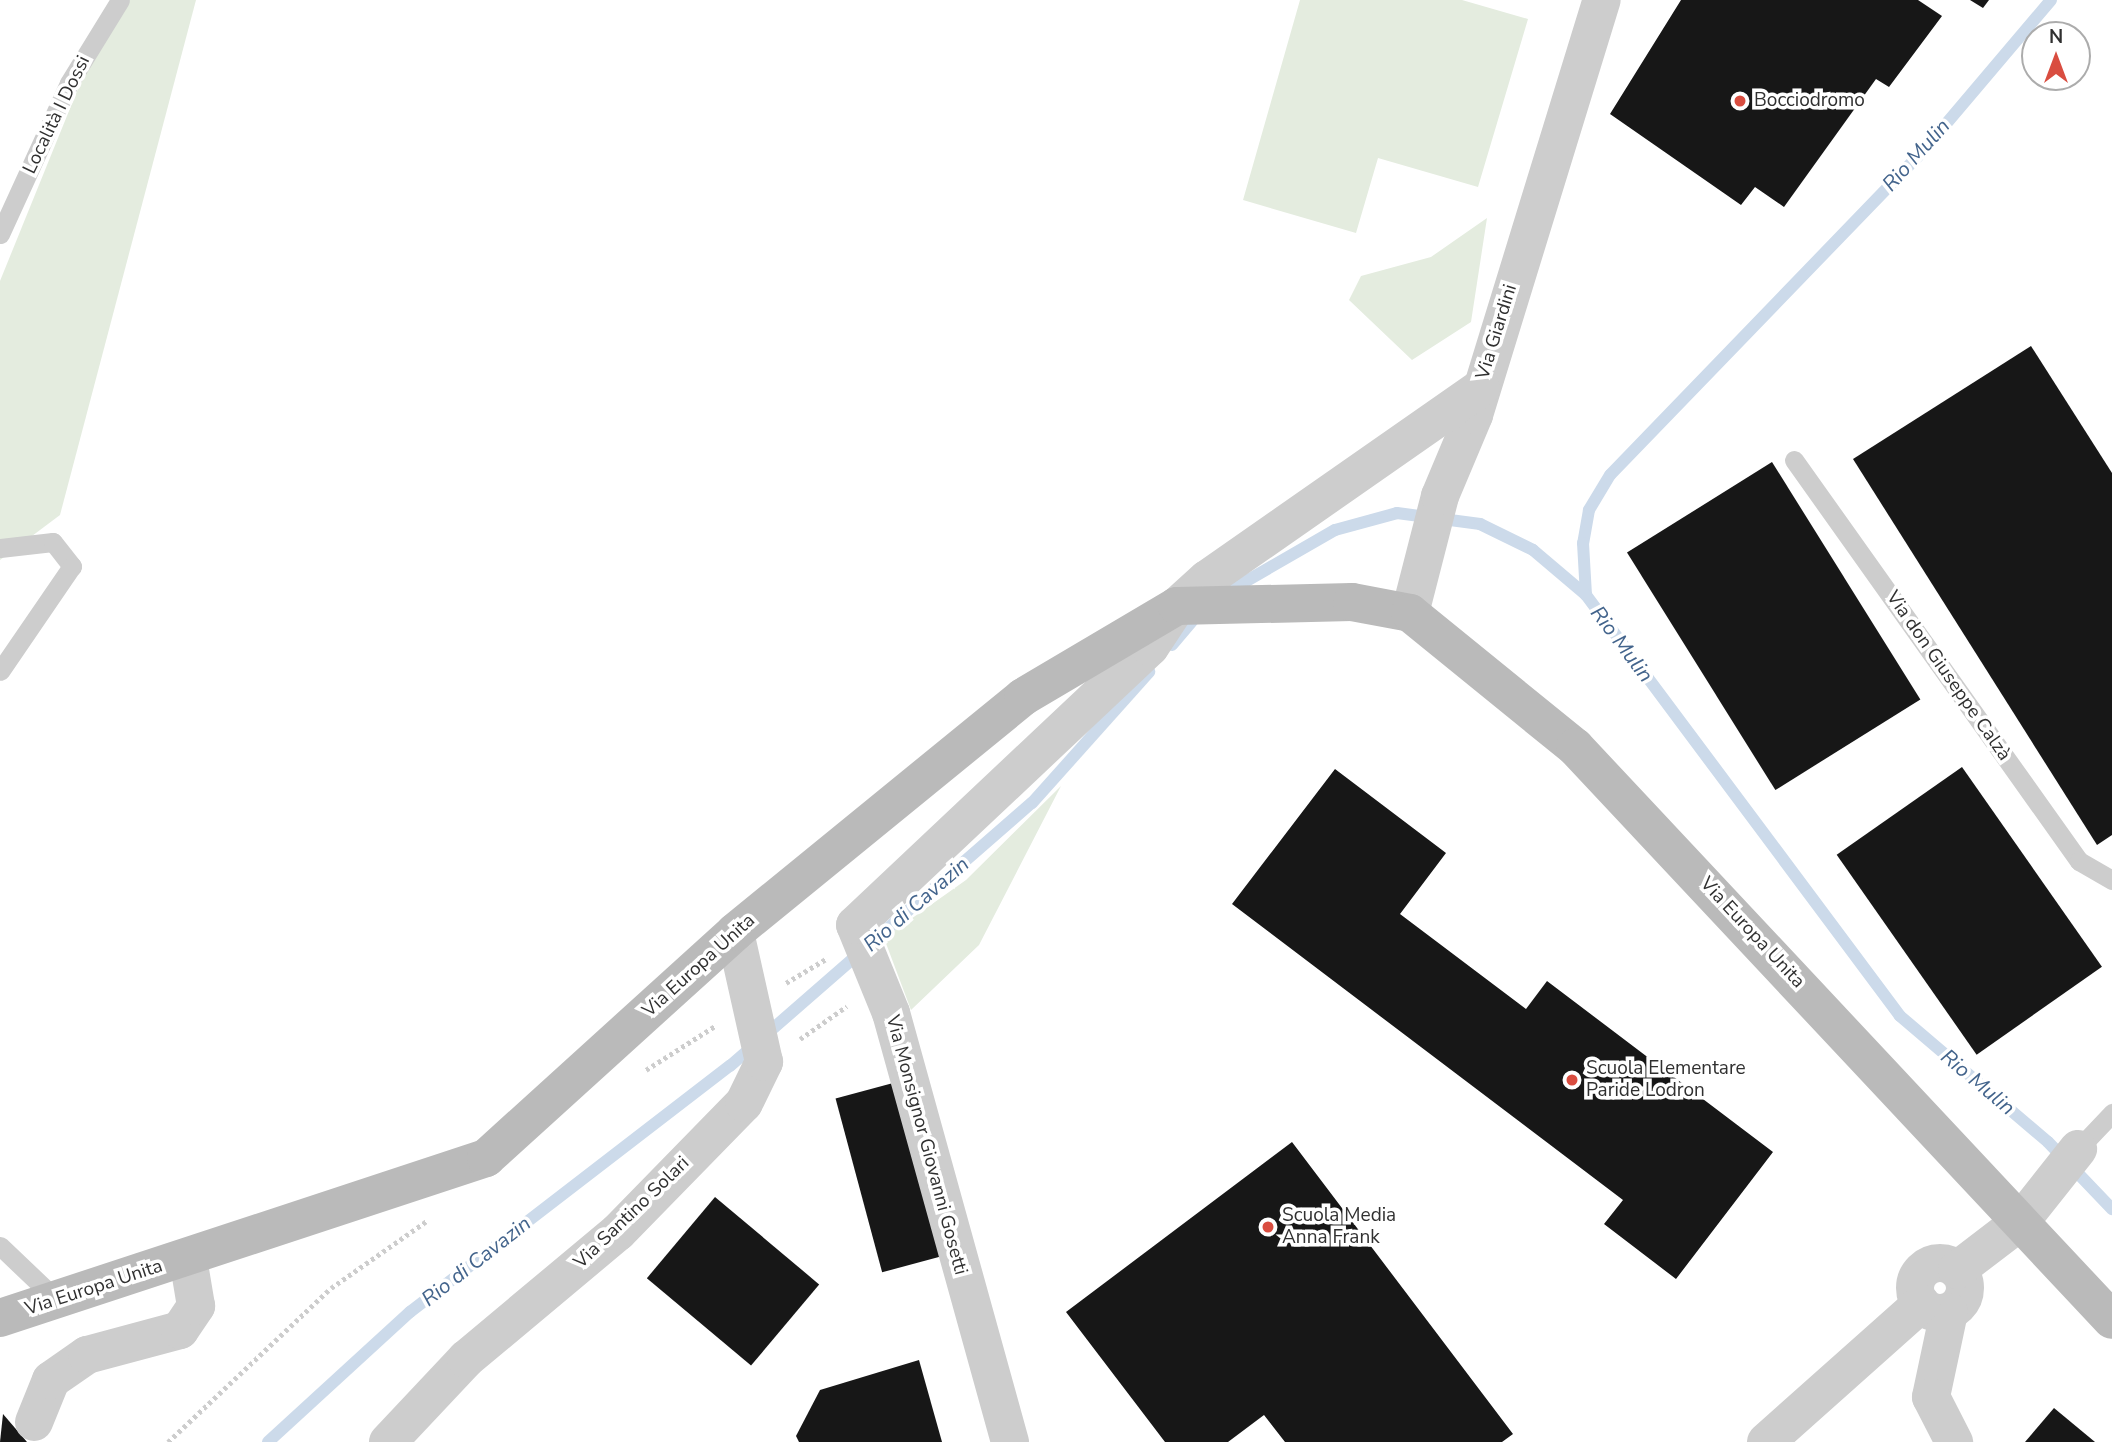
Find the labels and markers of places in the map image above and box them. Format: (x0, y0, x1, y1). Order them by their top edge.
place label: Bocciodromo (1754, 90, 1865, 112)
marker: Bocciodromo (1732, 93, 1748, 109)
place label: Scuola Elementare Paride Lodron (1586, 1058, 1746, 1102)
marker: Scuola Elementare Paride Lodron (1564, 1072, 1580, 1088)
place label: Scuola Media Anna Frank (1282, 1205, 1396, 1249)
marker: Scuola Media Anna Frank (1260, 1219, 1276, 1235)

